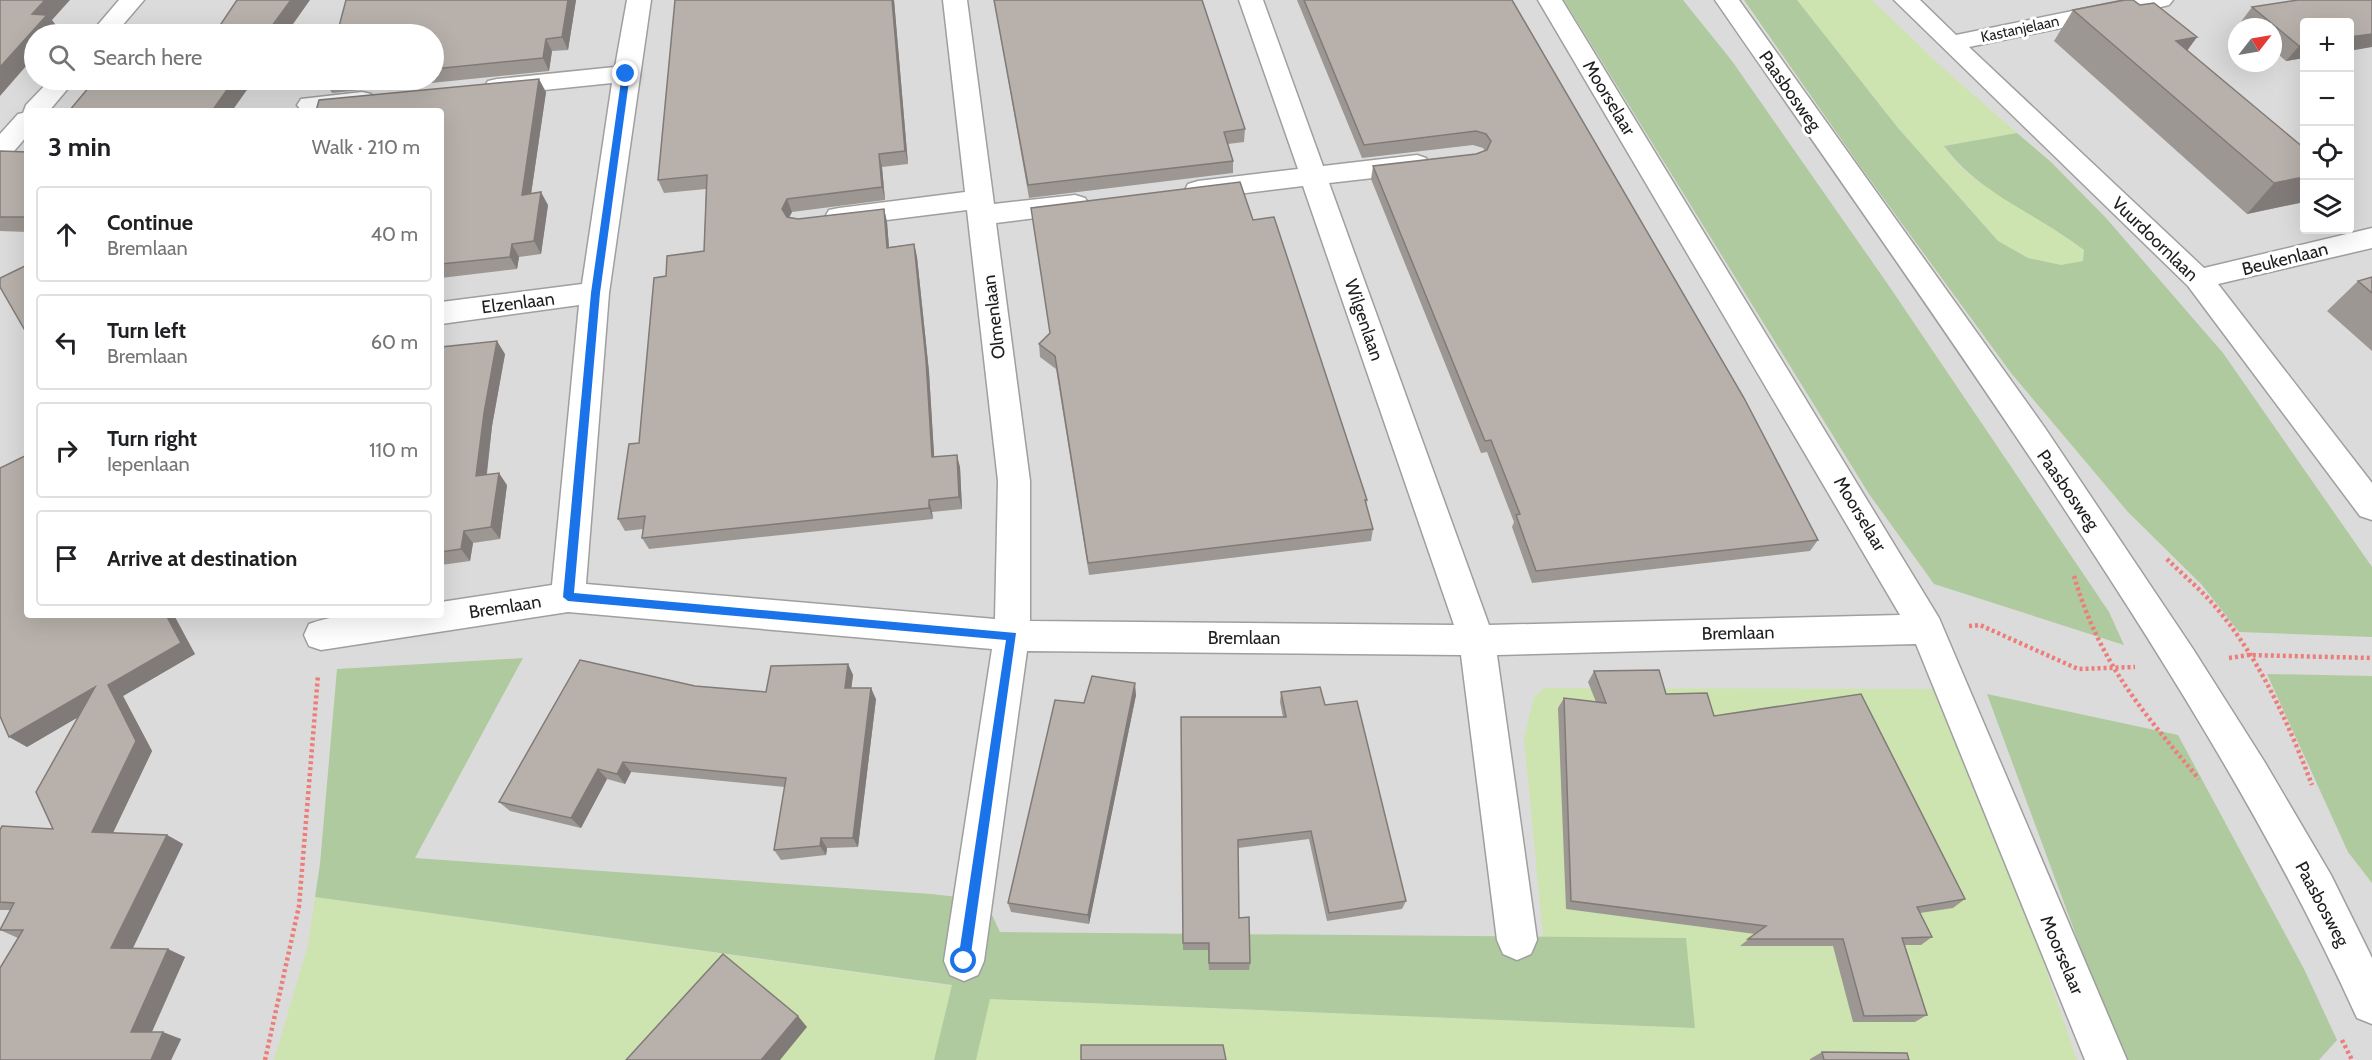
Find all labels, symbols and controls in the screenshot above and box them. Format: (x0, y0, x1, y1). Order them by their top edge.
street label: Kastanjelaan (1979, 12, 2061, 46)
north arrow (2228, 18, 2282, 72)
map controls (2300, 18, 2354, 234)
button: + (2300, 18, 2354, 72)
search box (24, 24, 444, 90)
icon: search (45, 41, 78, 74)
text: Search here (93, 44, 202, 71)
street label: Paasbosweg (1754, 46, 1826, 136)
street label: Moorselaar (1578, 56, 1640, 140)
route end (612, 60, 638, 86)
button: − (2300, 72, 2354, 126)
button: locate (2300, 126, 2354, 180)
text: 3 min (48, 131, 111, 163)
text: Walk · 210 m (312, 135, 420, 159)
button: layers (2300, 180, 2354, 234)
street label: Vuurdoornlaan (2107, 192, 2203, 286)
text: Continue (107, 209, 193, 236)
icon: ahead (50, 218, 83, 251)
text: 40 m (370, 222, 418, 246)
text: Bremlaan (107, 236, 188, 260)
street label: Beukenlaan (2240, 238, 2330, 280)
street label: Olmenlaan (978, 274, 1010, 360)
street label: Wilgenlaan (1340, 276, 1388, 364)
street label: Elzenlaan (480, 288, 556, 318)
text: Turn left (107, 317, 186, 344)
icon: left (50, 326, 83, 359)
text: 60 m (371, 330, 418, 354)
text: Bremlaan (107, 344, 188, 368)
text: Turn right (107, 425, 197, 452)
icon: right (50, 434, 83, 467)
text: 110 m (369, 438, 418, 462)
street label: Paasbosweg (2032, 445, 2104, 535)
text: Iepenlaan (107, 452, 190, 476)
street label: Moorselaar (1829, 472, 1891, 556)
icon: arrive (50, 542, 83, 575)
text: Arrive at destination (107, 545, 297, 572)
street label: Bremlaan (467, 590, 543, 624)
street label: Bremlaan (1701, 621, 1775, 645)
street label: Bremlaan (1208, 627, 1280, 649)
street label: Paasbosweg (2290, 858, 2354, 951)
street label: Moorselaar (2036, 912, 2089, 998)
route start (950, 947, 976, 973)

